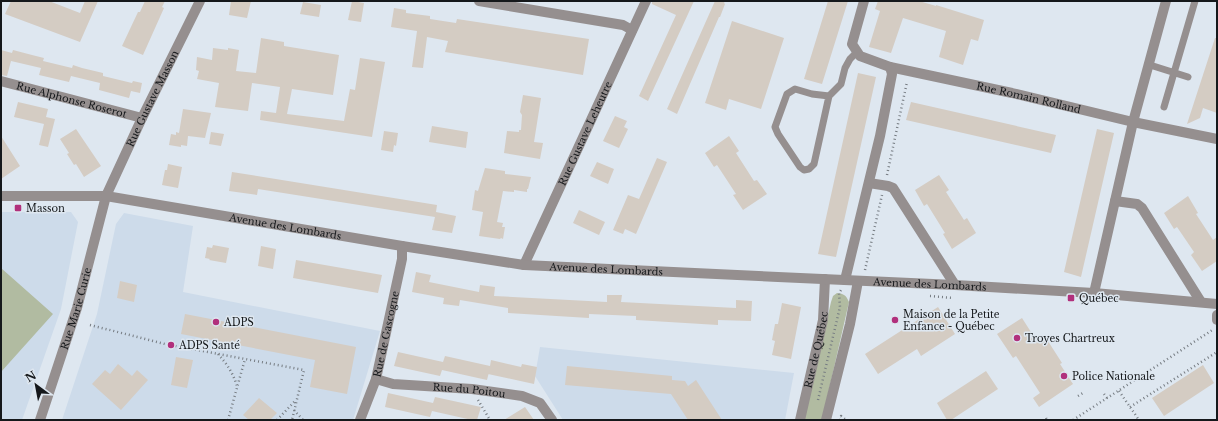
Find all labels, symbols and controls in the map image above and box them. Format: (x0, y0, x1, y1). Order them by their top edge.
street label: Rue Gustave Masson (124, 48, 182, 149)
street label: Rue Alphonse Roserot (15, 79, 128, 121)
street label: Rue Gustave Leheutre (556, 79, 615, 188)
street label: Rue Romain Rolland (975, 80, 1082, 116)
place label: Masson (26, 202, 65, 215)
marker: Masson (13, 203, 23, 213)
street label: Avenue des Lombards (227, 211, 343, 243)
street label: Avenue des Lombards (548, 260, 664, 279)
street label: Rue Marie Curie (58, 266, 94, 352)
street label: Avenue des Lombards (872, 275, 987, 294)
street label: Rue de Gascogne (371, 290, 402, 378)
place label: Québec (1079, 292, 1119, 305)
marker: Québec (1066, 293, 1076, 303)
place label: Maison de la Petite Enfance - Québec (903, 308, 1000, 333)
street label: Rue de Québec (802, 311, 830, 389)
marker: Maison de la Petite Enfance - Québec (890, 315, 900, 325)
place label: ADPS (223, 316, 254, 329)
marker: ADPS (211, 317, 221, 327)
place label: Troyes Chartreux (1025, 332, 1115, 345)
marker: Troyes Chartreux (1012, 333, 1022, 343)
place label: ADPS Santé (178, 339, 240, 352)
marker: ADPS Santé (166, 340, 176, 350)
north arrow (16, 365, 56, 405)
text: N (23, 367, 39, 385)
place label: Police Nationale (1072, 370, 1155, 383)
marker: Police Nationale (1059, 371, 1069, 381)
street label: Rue du Poitou (432, 381, 506, 401)

